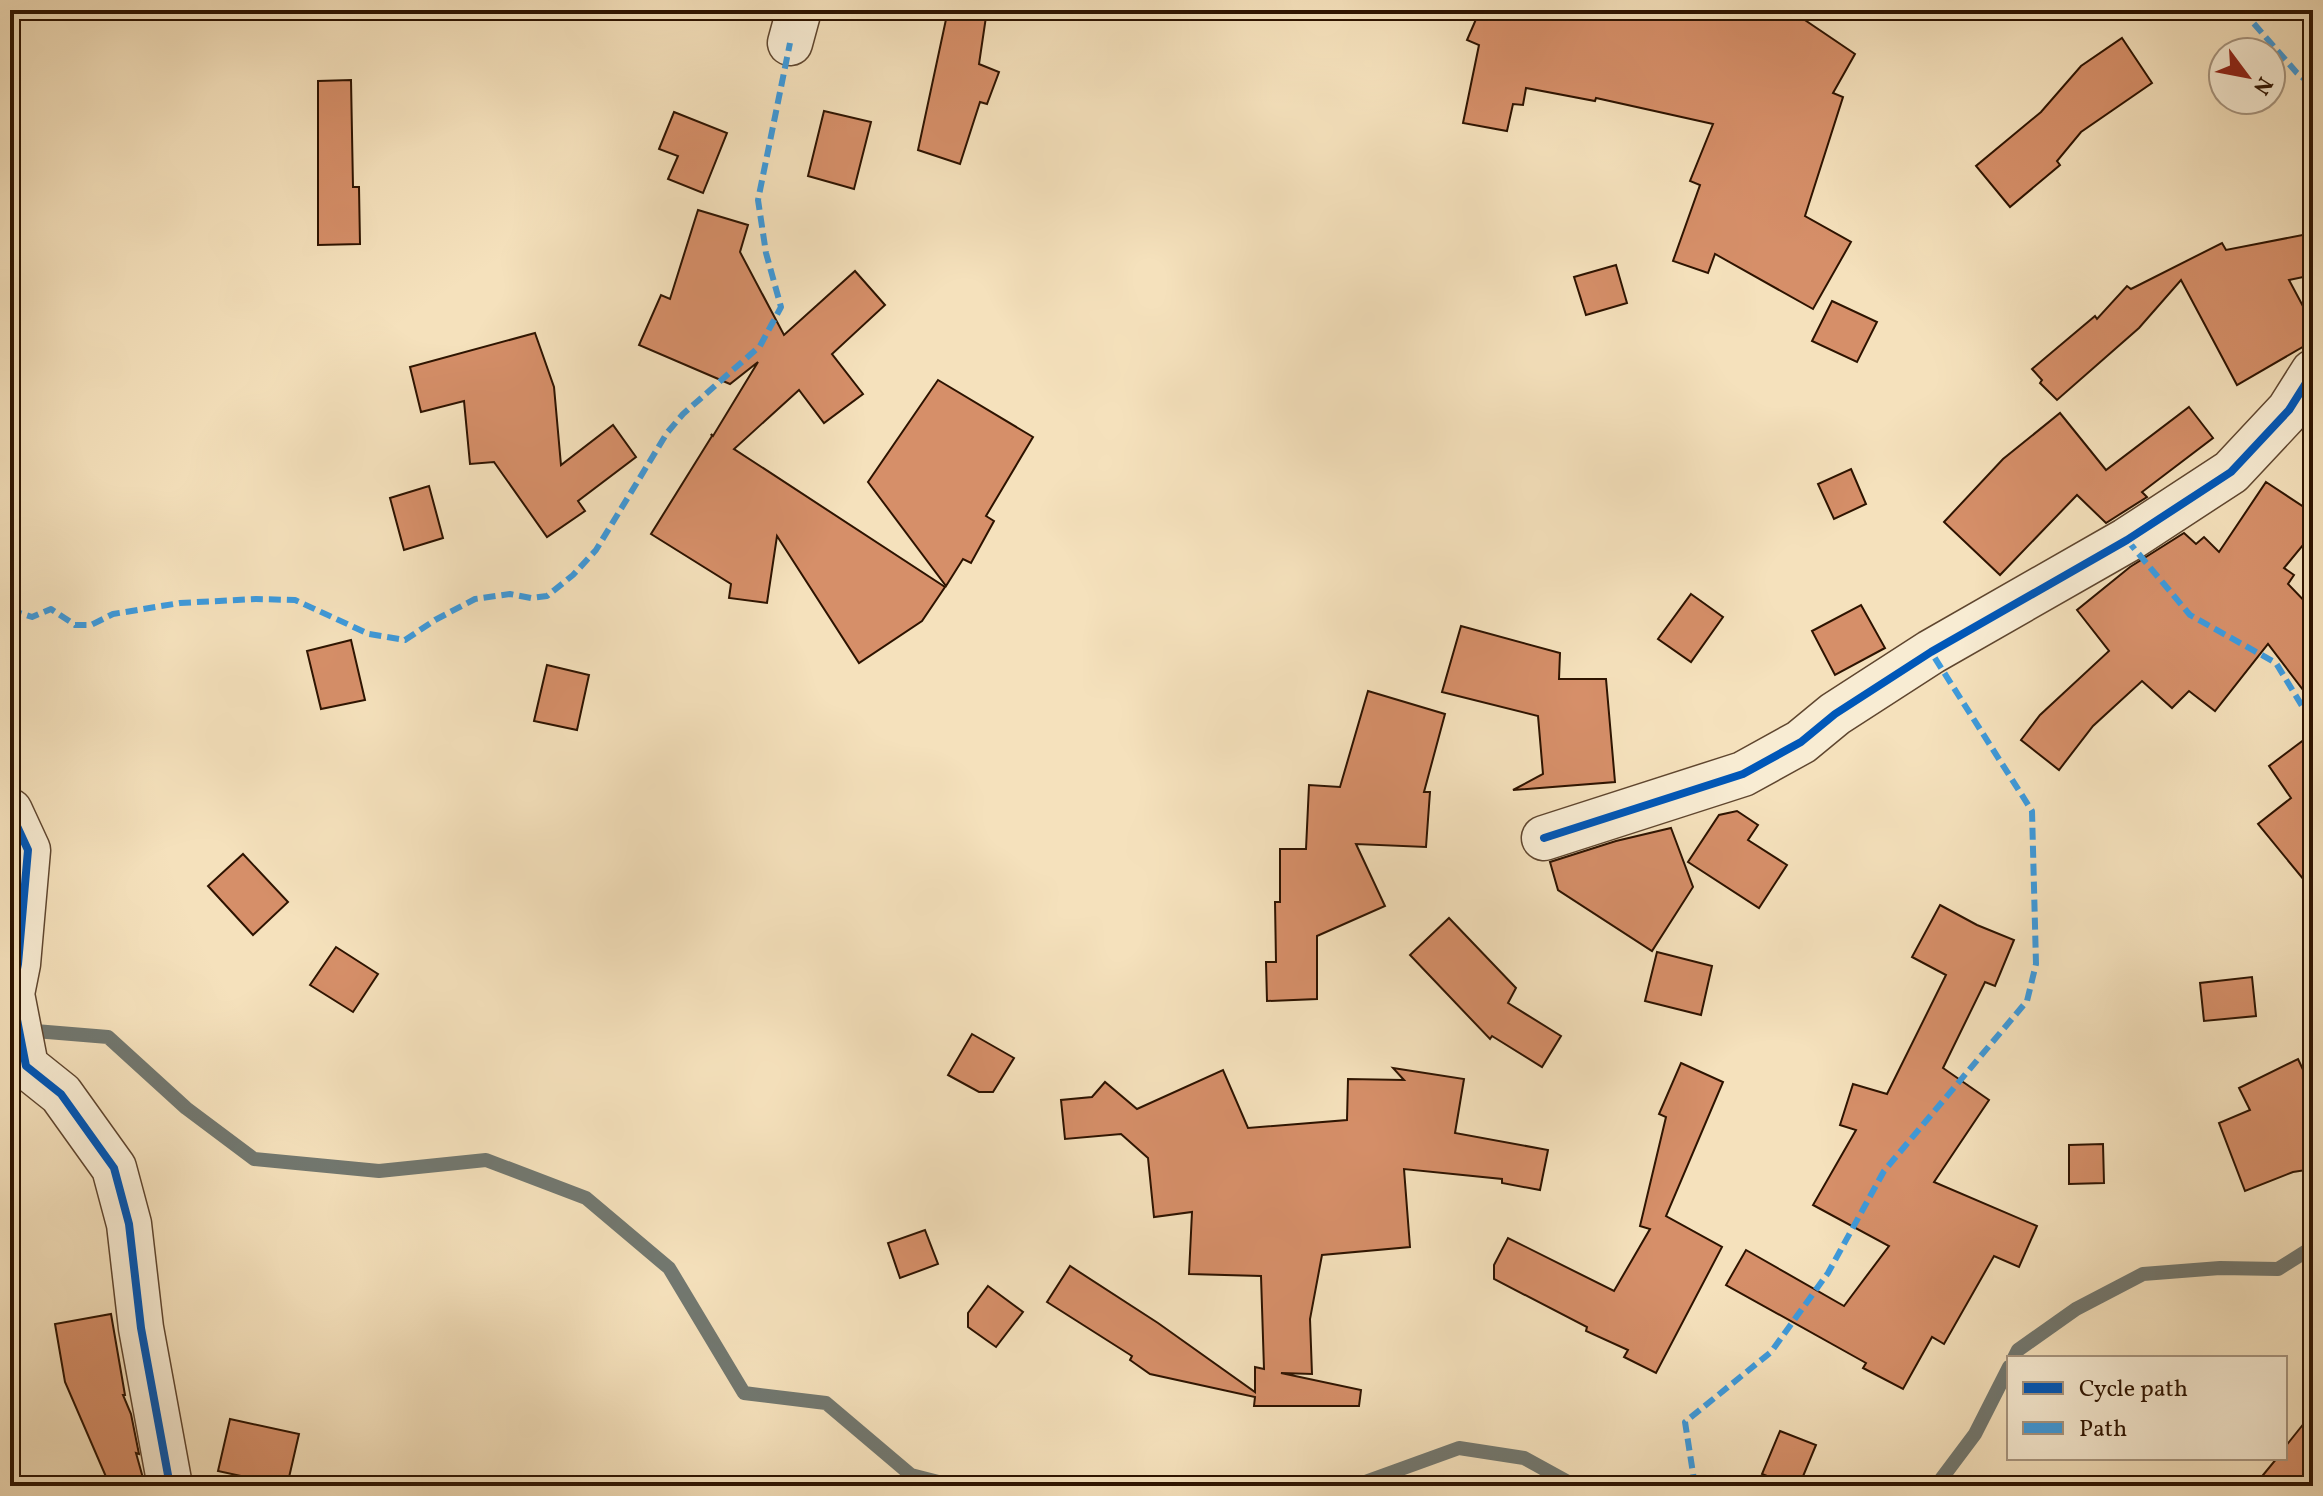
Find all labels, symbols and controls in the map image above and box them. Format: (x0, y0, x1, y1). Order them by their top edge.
north arrow (2207, 36, 2287, 116)
text: N (2244, 70, 2279, 100)
legend (2007, 1356, 2287, 1460)
text: Cycle path (2079, 1373, 2188, 1407)
text: Path (2079, 1413, 2127, 1447)

